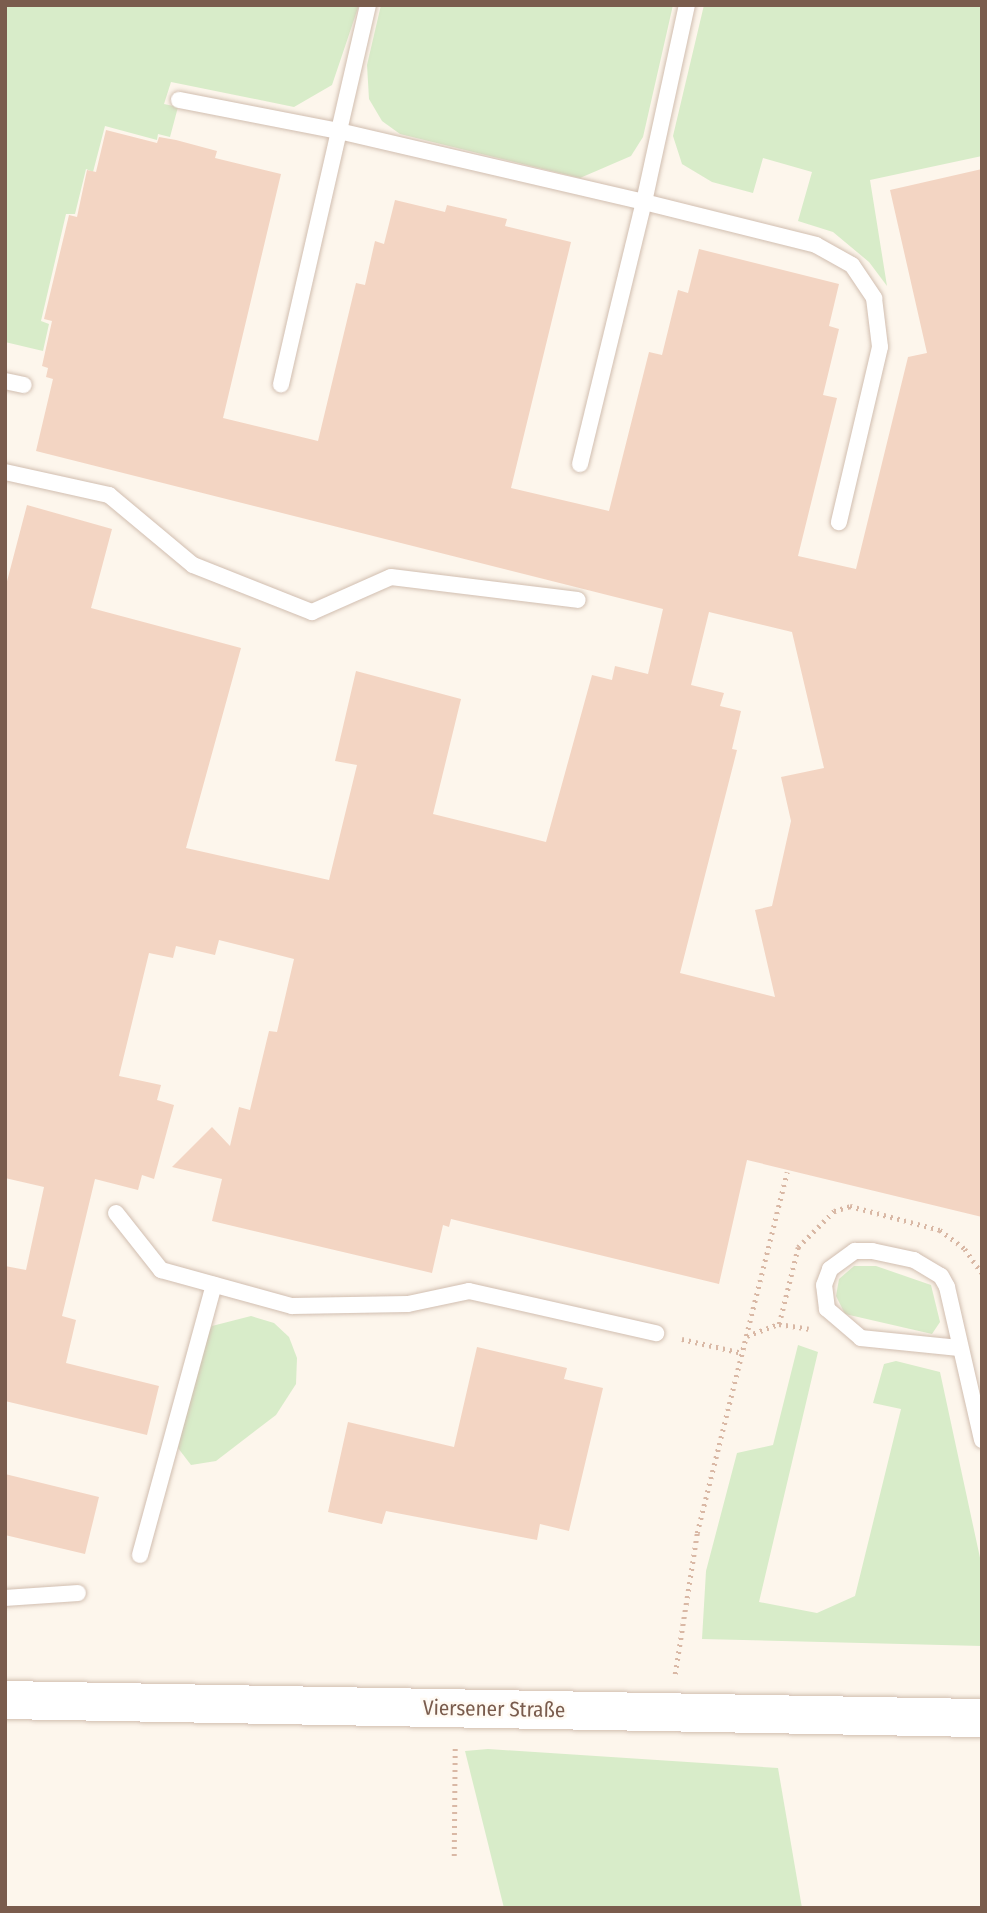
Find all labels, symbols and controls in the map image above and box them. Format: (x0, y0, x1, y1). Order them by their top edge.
street label: Viersener Straße (423, 1695, 565, 1723)

